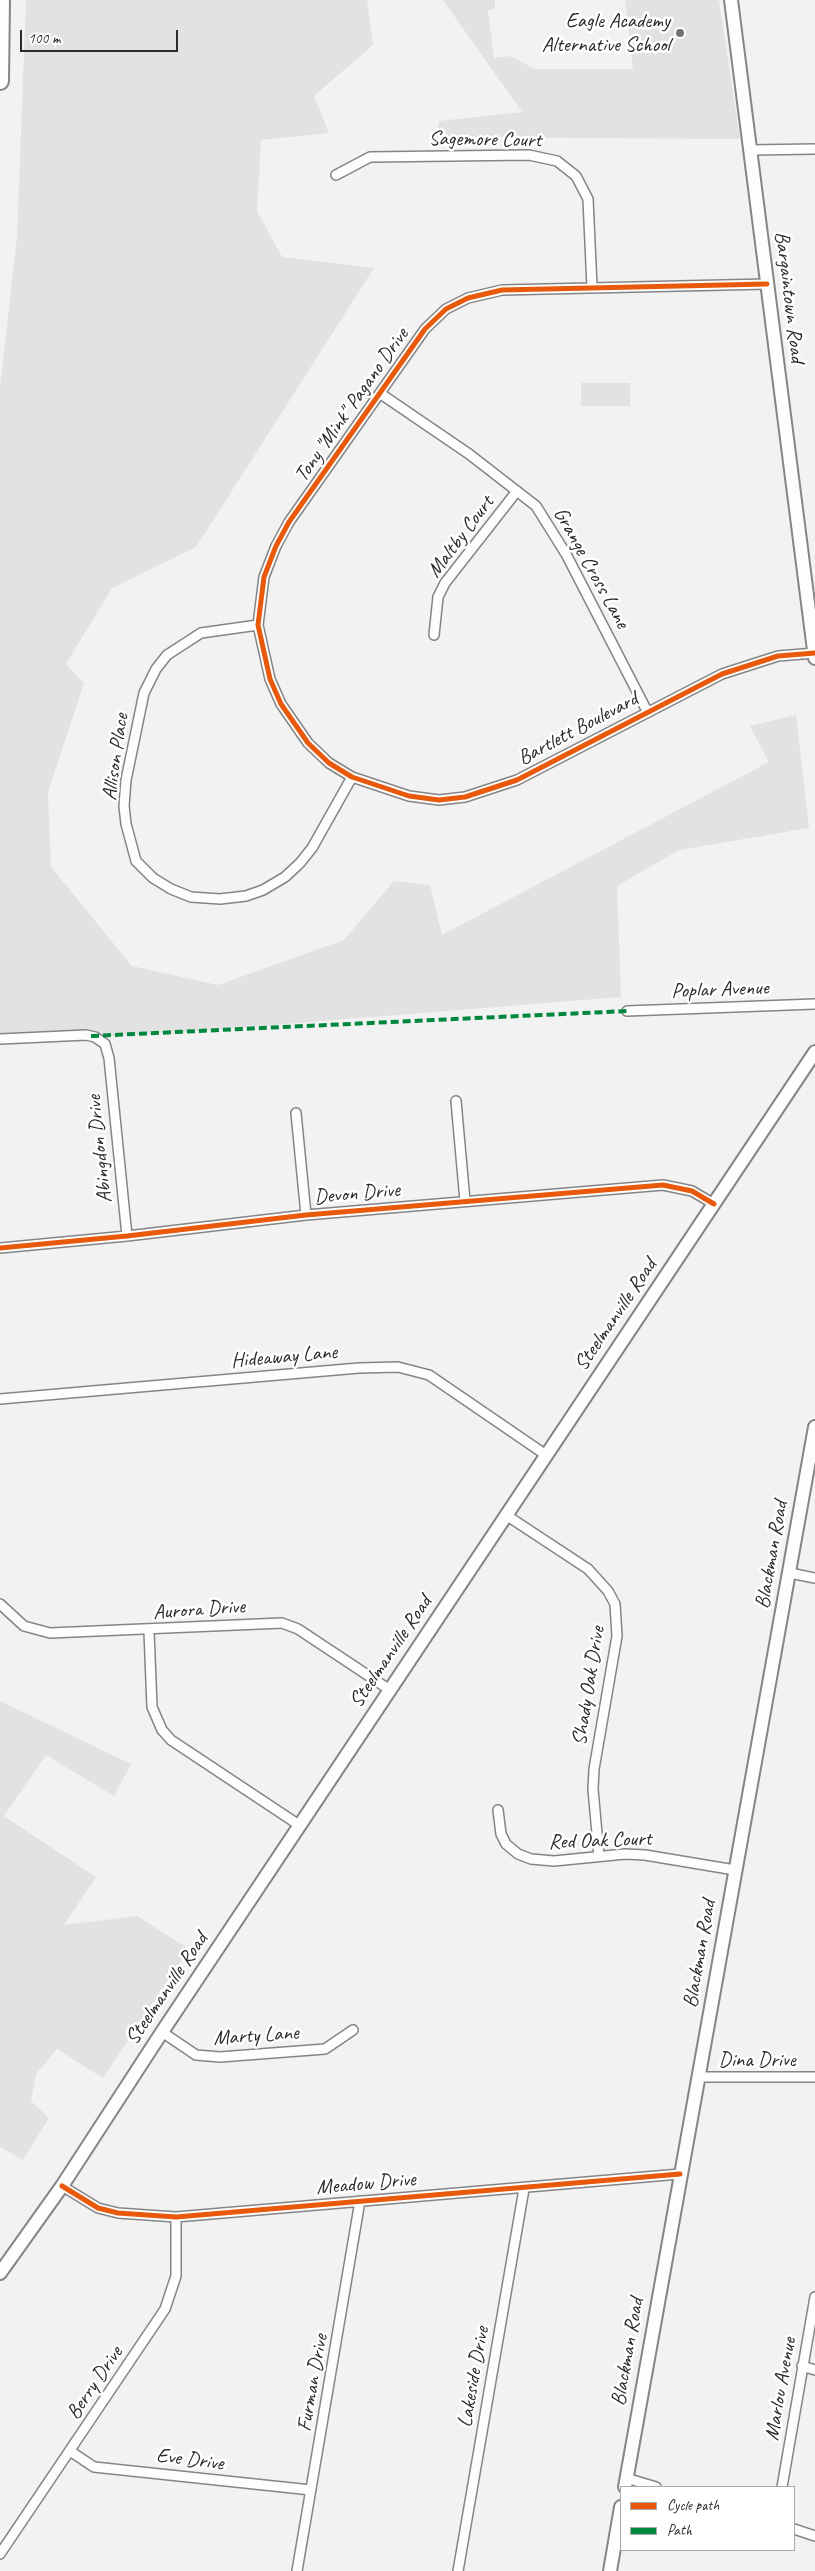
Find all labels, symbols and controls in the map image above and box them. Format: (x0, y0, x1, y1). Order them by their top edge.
place label: Eagle Academy Alternative School (542, 8, 670, 58)
scale bar (22, 20, 180, 52)
marker: Eagle Academy Alternative School (674, 27, 686, 39)
text: 100 m (28, 29, 60, 48)
street label: Sagemore Court (428, 126, 542, 154)
street label: Bargaintown Road (768, 230, 810, 364)
street label: Tony "Mink" Pagano Drive (290, 323, 414, 487)
street label: Maltby Court (422, 491, 500, 583)
street label: Grange Cross Lane (547, 503, 635, 633)
street label: Bartlett Boulevard (514, 687, 642, 771)
street label: Allison Place (97, 712, 135, 802)
street label: Poplar Avenue (671, 976, 769, 1004)
street label: Abingdon Drive (82, 1094, 118, 1204)
street label: Devon Drive (313, 1178, 401, 1210)
street label: Steelmanville Road (569, 1254, 663, 1376)
street label: Hideaway Lane (230, 1340, 338, 1374)
street label: Blackman Road (750, 1499, 794, 1611)
street label: Steelmanville Road (344, 1591, 438, 1713)
street label: Aurora Drive (152, 1594, 246, 1626)
street label: Shady Oak Drive (567, 1625, 611, 1747)
street label: Red Oak Court (548, 1827, 652, 1855)
street label: Blackman Road (678, 1898, 722, 2010)
street label: Steelmanville Road (120, 1928, 214, 2050)
street label: Marty Lane (213, 2020, 299, 2052)
street label: Dina Drive (718, 2047, 796, 2073)
street label: Meadow Drive (315, 2167, 417, 2201)
street label: Blackman Road (606, 2296, 650, 2408)
street label: Lakeside Drive (453, 2325, 495, 2429)
street label: Furman Drive (292, 2332, 334, 2434)
street label: Marlou Avenue (760, 2336, 802, 2442)
street label: Berry Drive (61, 2342, 129, 2424)
street label: Eve Drive (155, 2443, 225, 2477)
legend (620, 2486, 795, 2551)
text: Cycle path (667, 2496, 719, 2515)
text: Path (667, 2521, 692, 2540)

